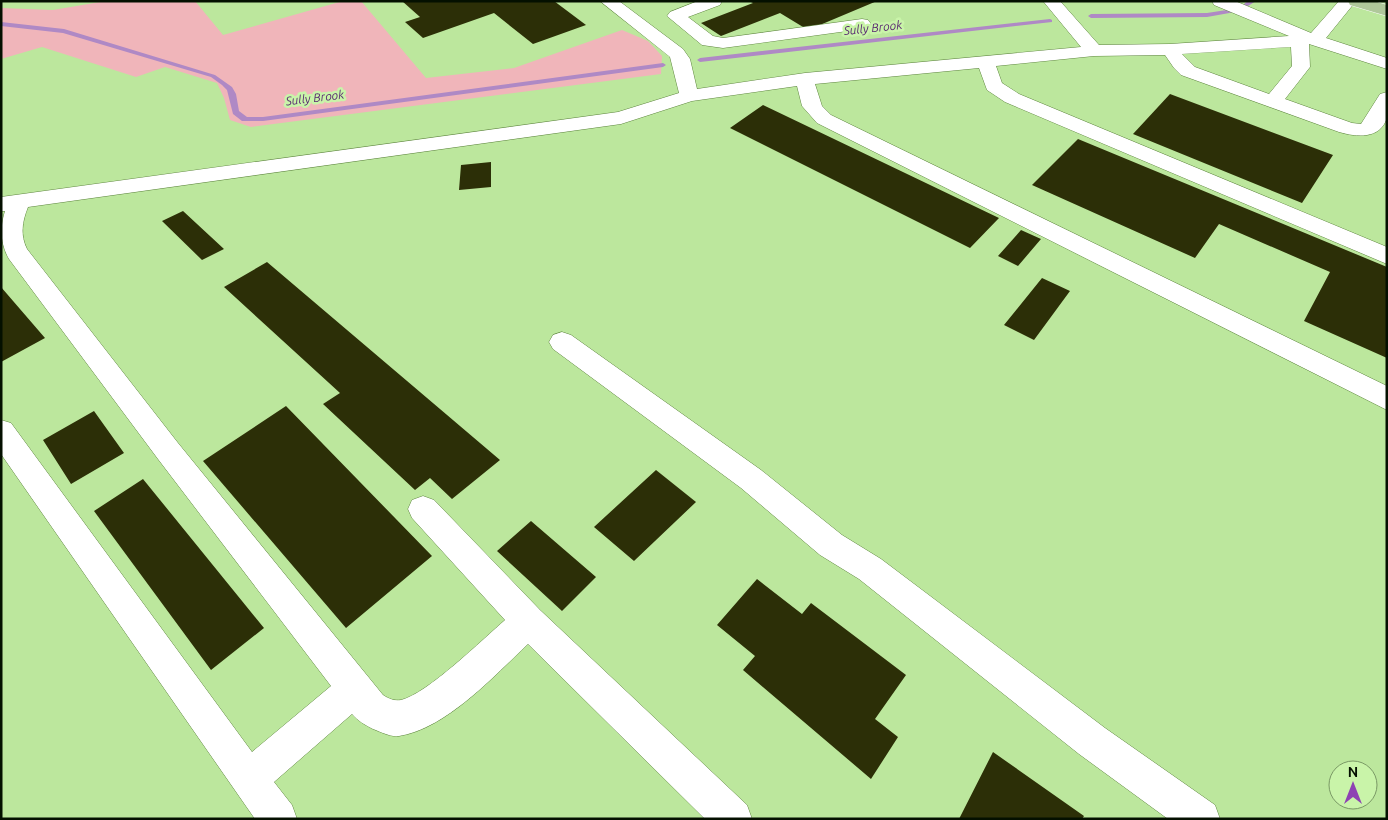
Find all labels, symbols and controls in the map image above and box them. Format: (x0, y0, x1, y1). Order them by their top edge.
water label: Sully Brook (842, 18, 904, 37)
water label: Sully Brook (284, 87, 346, 108)
north arrow (1328, 760, 1378, 810)
text: N (1348, 764, 1358, 780)

